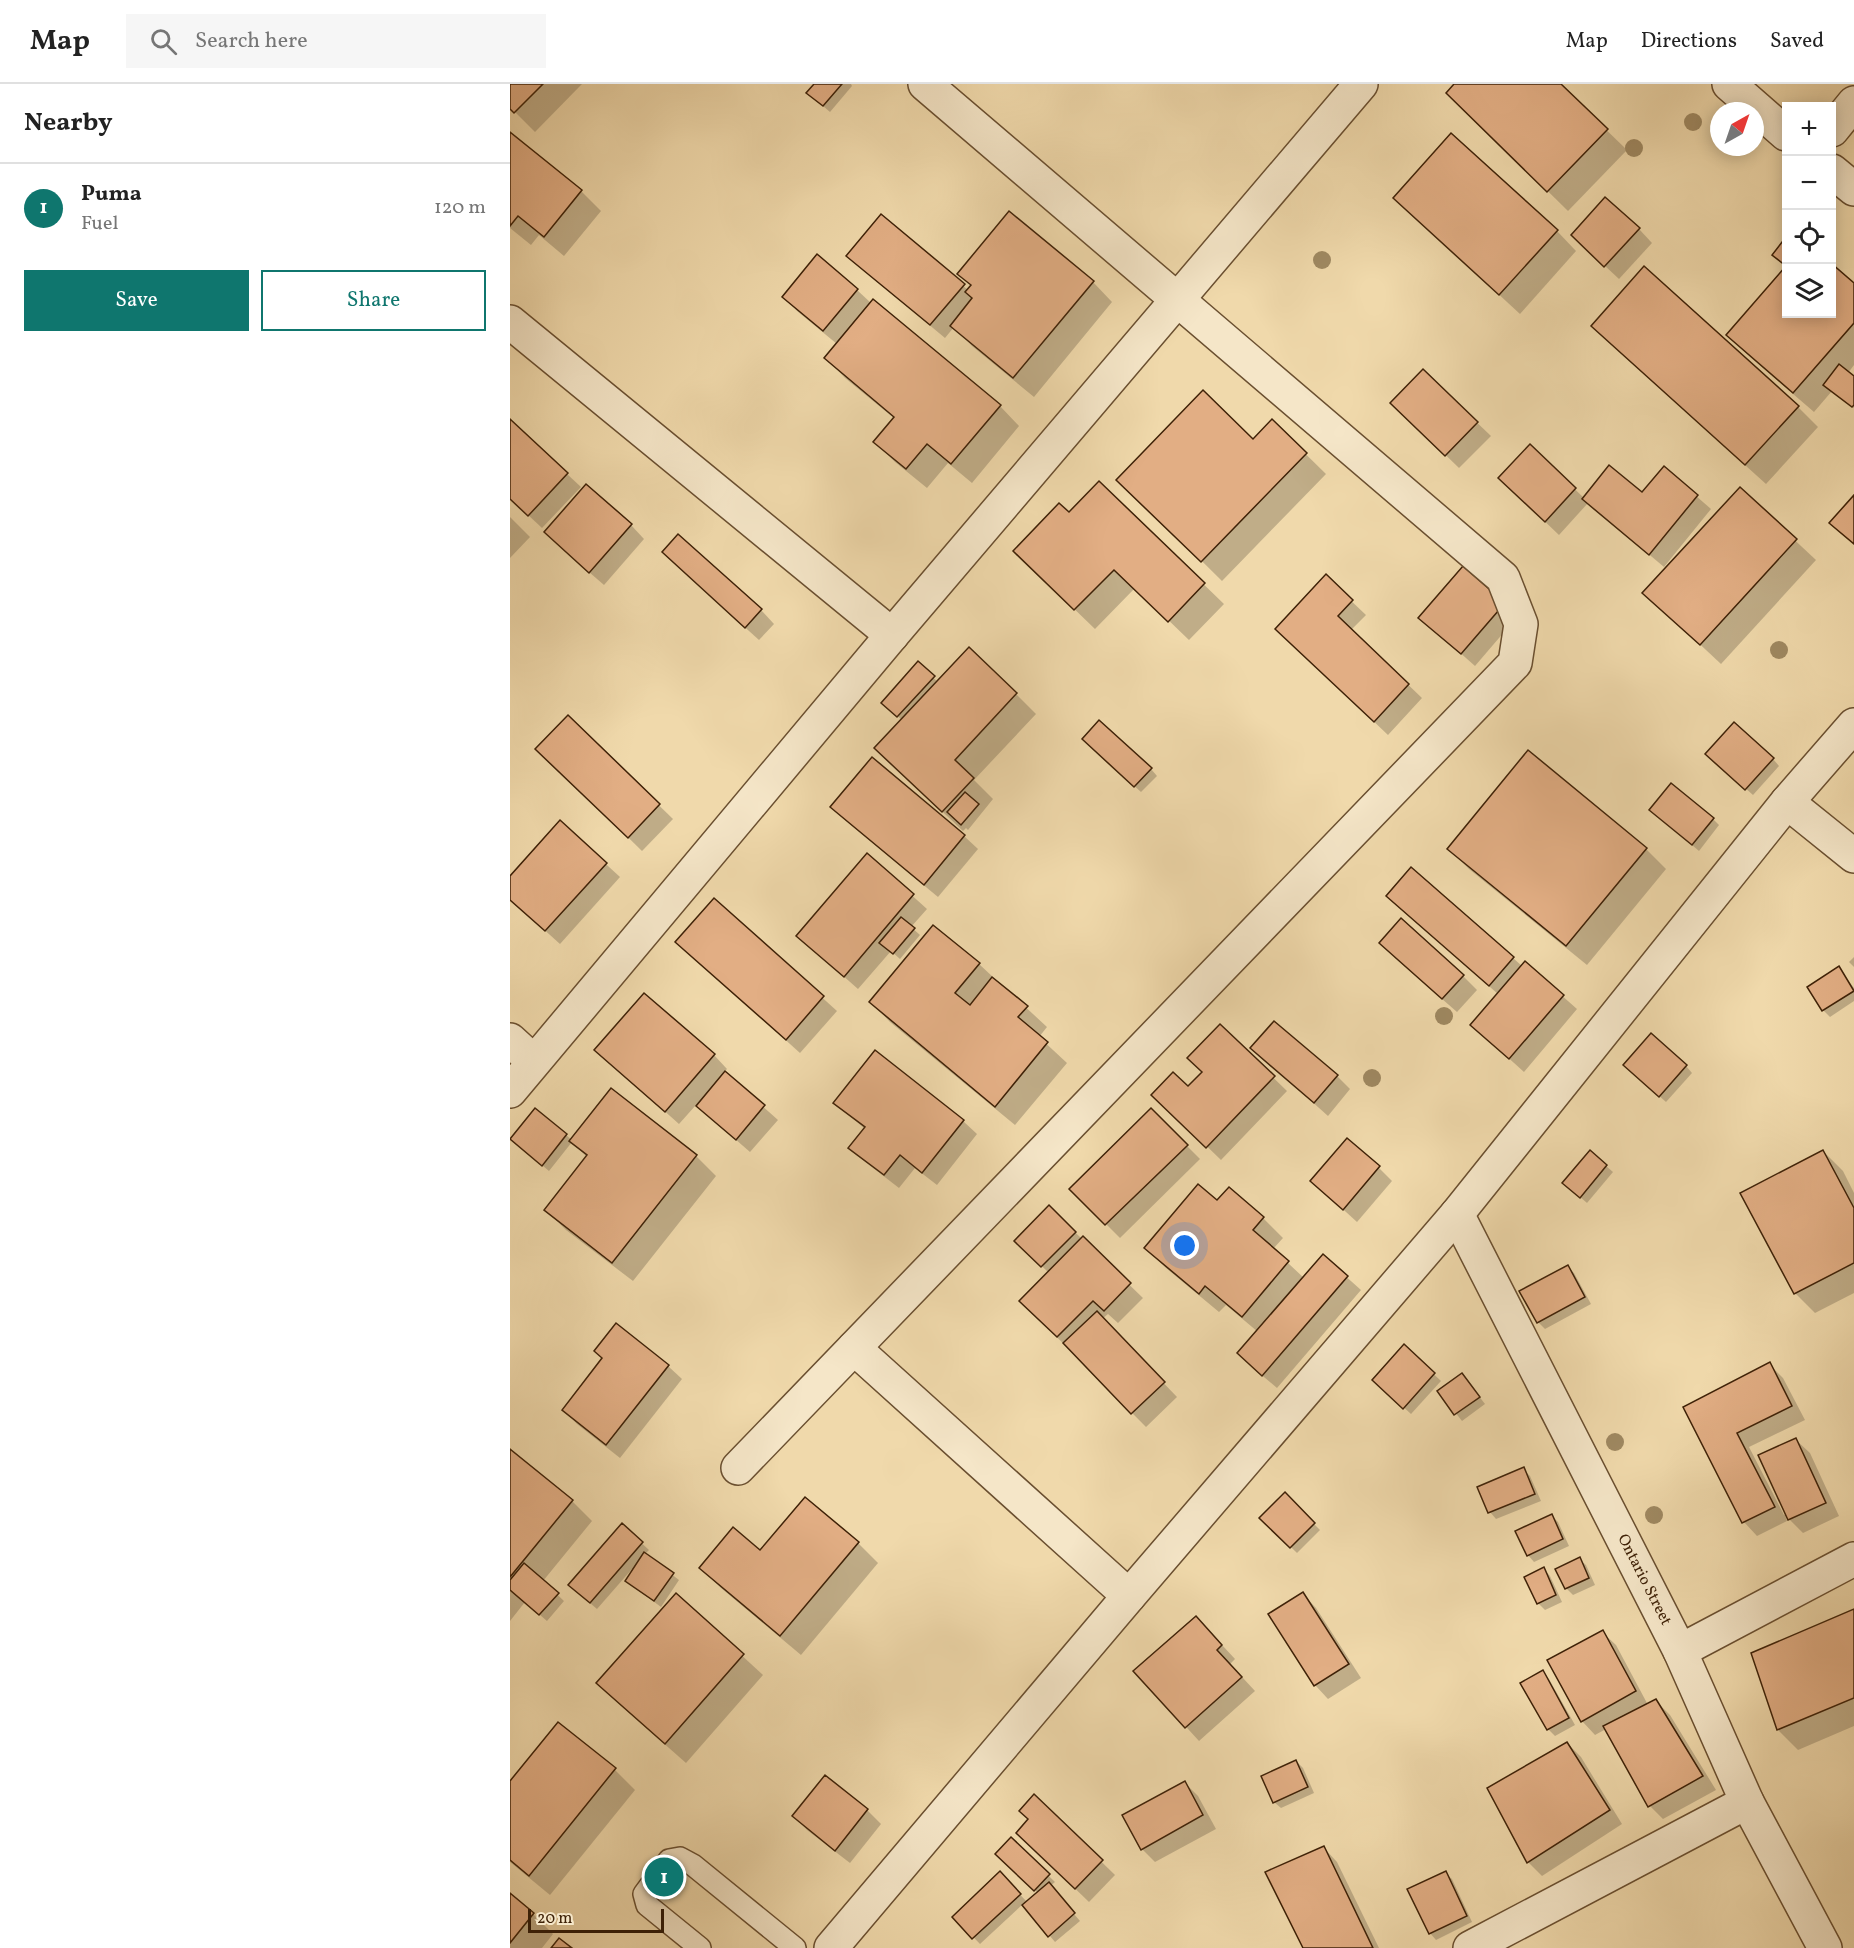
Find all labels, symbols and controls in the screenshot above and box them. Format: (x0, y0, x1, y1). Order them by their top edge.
search box (126, 14, 546, 68)
text: Map (30, 22, 90, 61)
icon: search (147, 25, 180, 58)
text: Search here (195, 26, 308, 57)
text: Map (1566, 27, 1608, 56)
text: Directions (1641, 27, 1737, 56)
text: Saved (1770, 27, 1824, 56)
north arrow (1710, 102, 1764, 156)
map controls (1782, 102, 1836, 318)
button: + (1782, 102, 1836, 156)
text: Nearby (24, 105, 113, 141)
button: − (1782, 156, 1836, 210)
text: Puma (81, 179, 142, 210)
text: 1 (39, 194, 48, 222)
text: 120 m (434, 194, 486, 222)
text: Fuel (81, 210, 118, 238)
button: locate (1782, 210, 1836, 264)
button: layers (1782, 264, 1836, 318)
button: Save (24, 270, 249, 331)
button: Share (261, 270, 486, 331)
your location (1170, 1231, 1199, 1260)
street label: Ontario Street (1611, 1530, 1677, 1630)
pin: 1 (644, 1854, 684, 1900)
scale bar (528, 1906, 664, 1934)
text: 20 m (537, 1908, 572, 1930)

